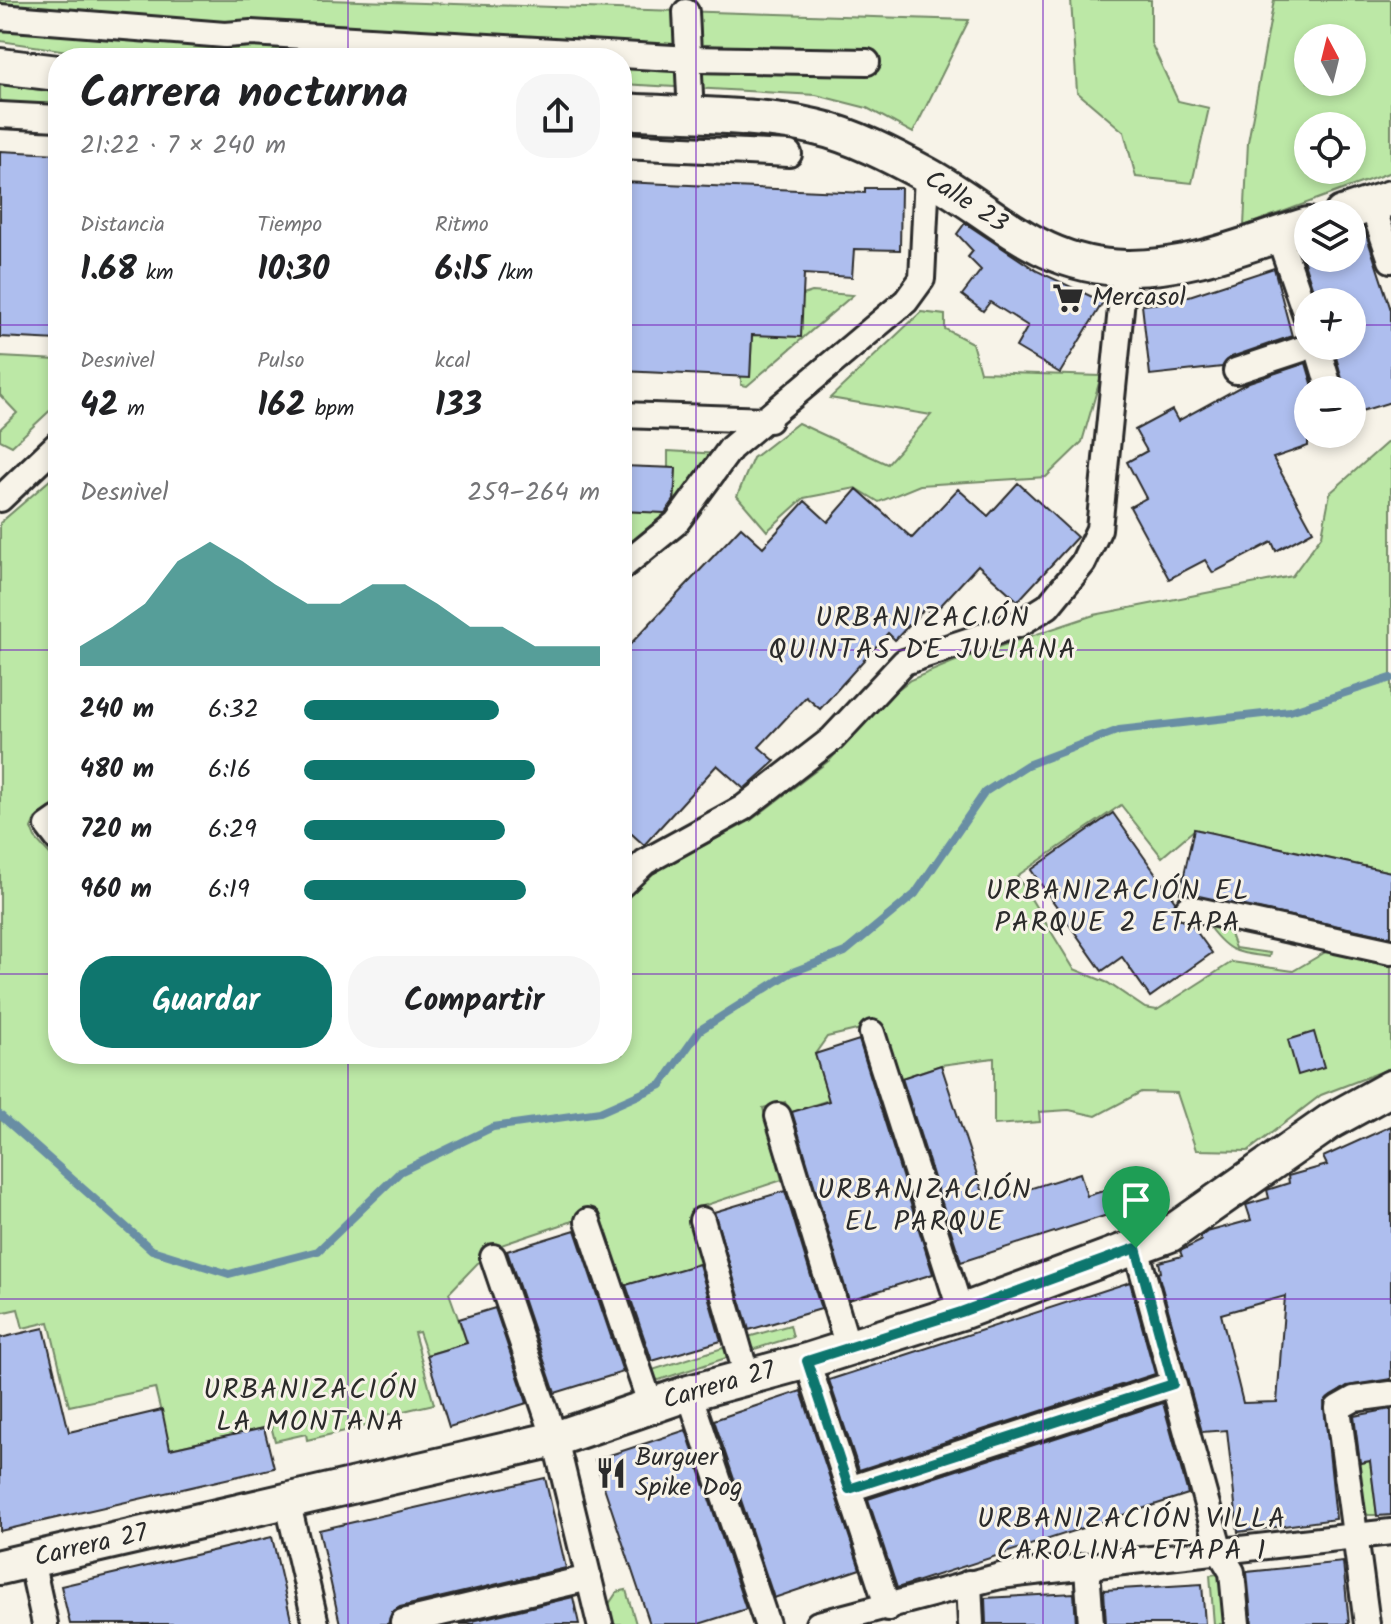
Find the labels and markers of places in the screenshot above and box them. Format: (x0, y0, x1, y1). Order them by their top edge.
place label: Mercasol (1092, 277, 1186, 319)
supermarket icon: Mercasol (1051, 281, 1085, 315)
pin (1102, 1166, 1170, 1248)
place label: Burguer Spike Dog (635, 1437, 743, 1509)
restaurant icon: Burguer Spike Dog (594, 1456, 628, 1490)

